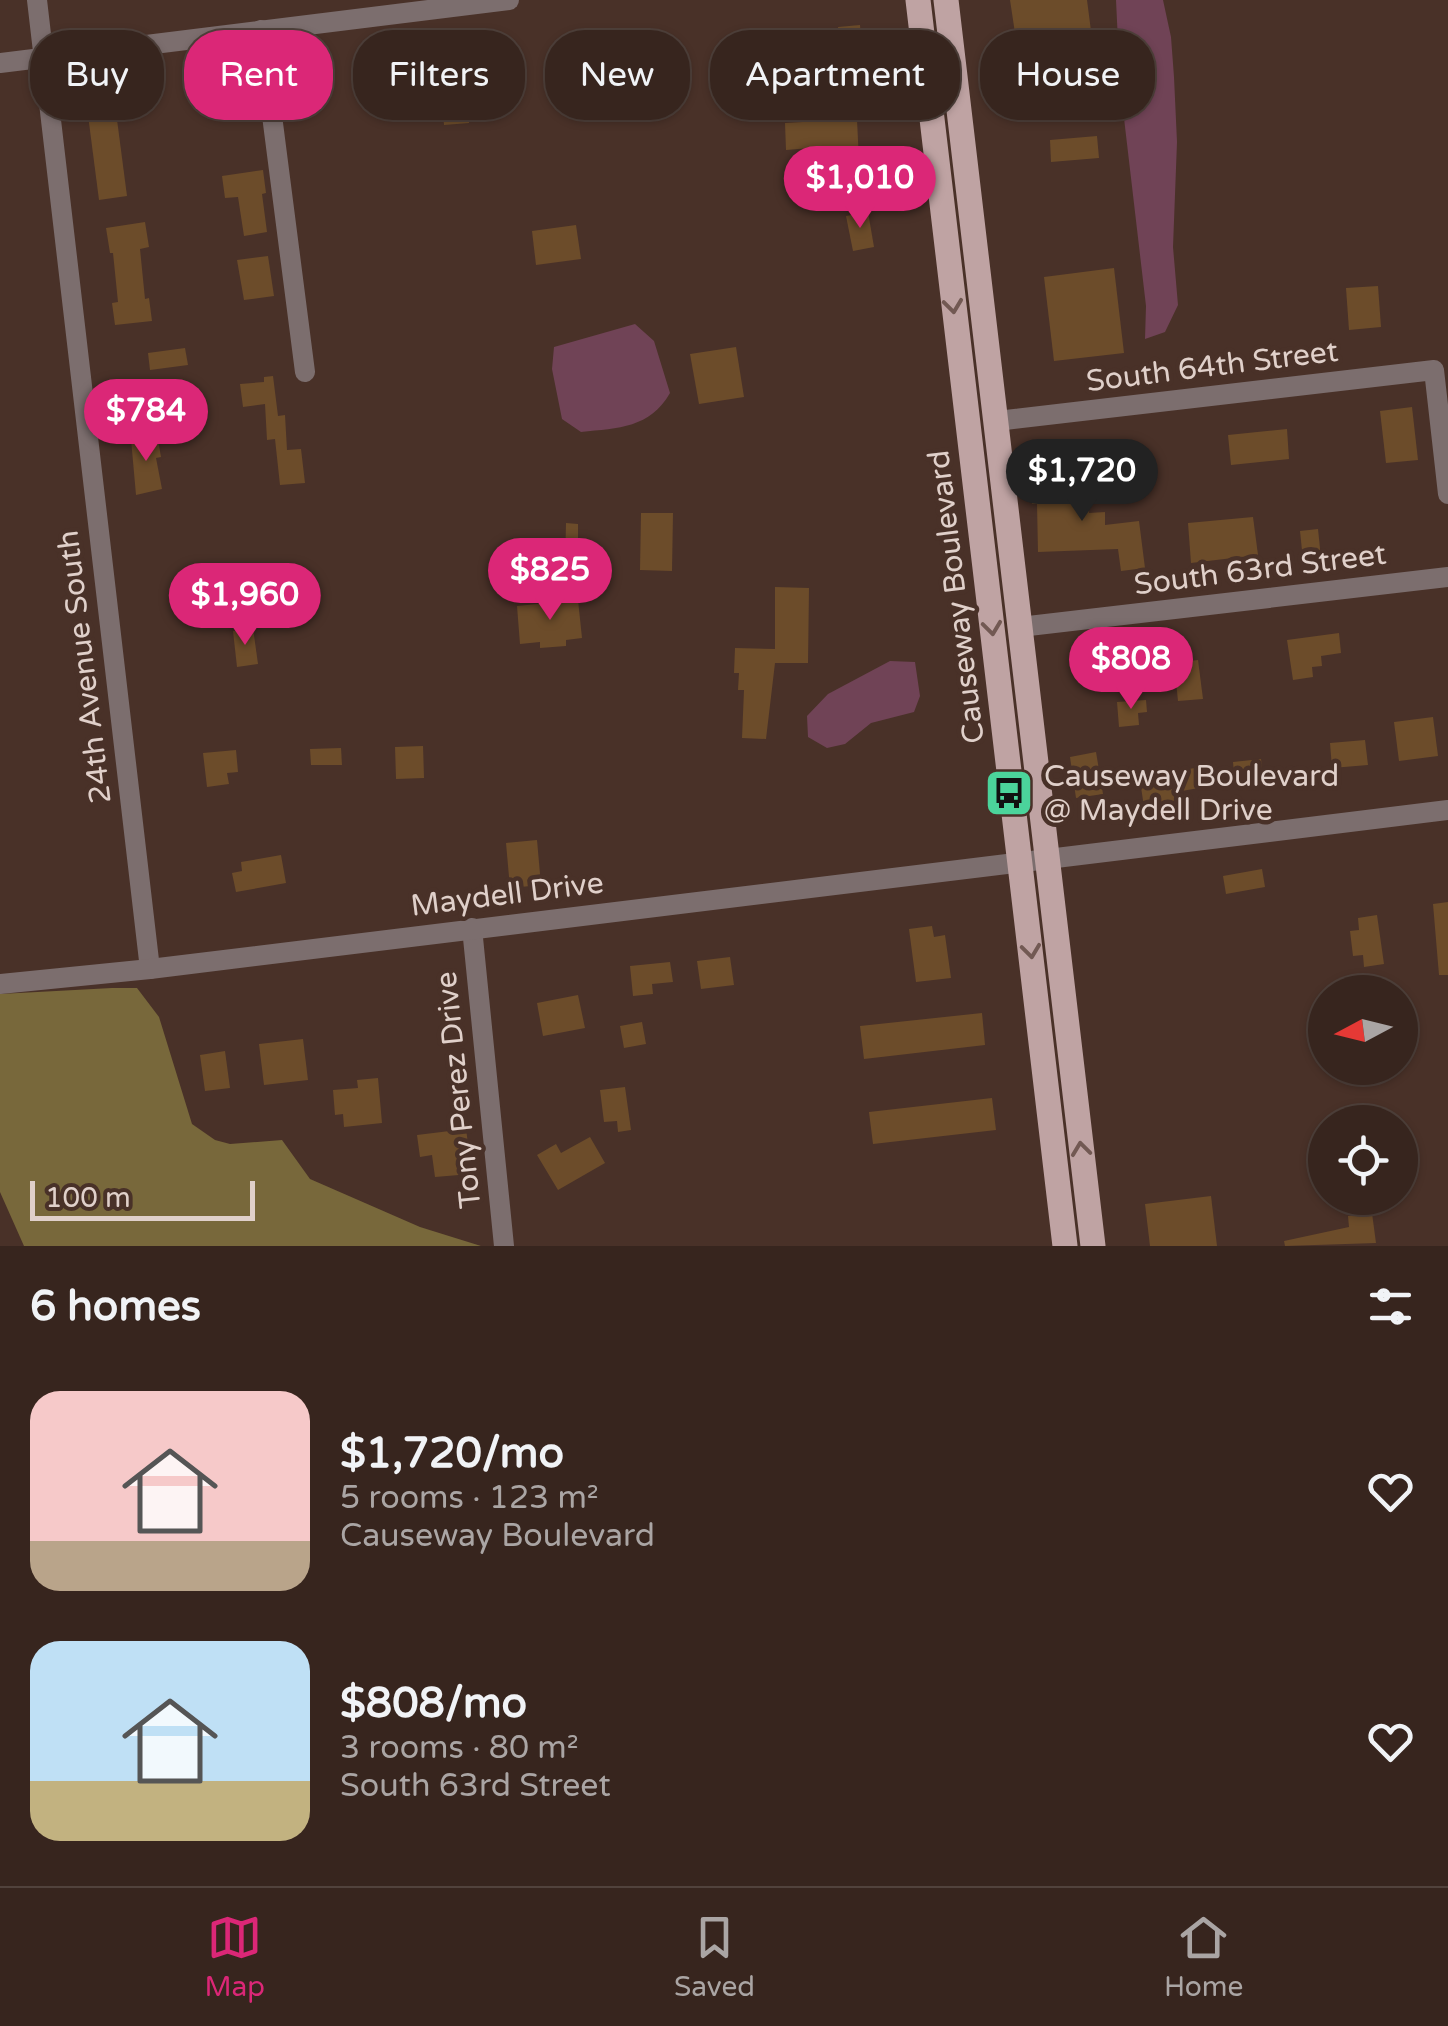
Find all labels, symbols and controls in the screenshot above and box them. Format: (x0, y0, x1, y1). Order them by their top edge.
chip: Buy (30, 30, 164, 120)
chip: Rent (184, 30, 333, 120)
chip: Filters (353, 30, 525, 120)
chip: New (545, 30, 690, 120)
chip: Apartment (710, 30, 960, 120)
chip: House (980, 30, 1155, 120)
pin: $1,010 (779, 146, 941, 231)
text: $1,010 (806, 159, 914, 197)
one-way arrow (942, 298, 963, 314)
street label: South 64th Street (1084, 333, 1340, 400)
pin: $784 (87, 379, 205, 464)
text: $784 (106, 392, 186, 430)
pin: $1,720 (1001, 439, 1163, 524)
street label: Causeway Boulevard (920, 448, 993, 746)
text: $1,720 (1028, 452, 1136, 490)
street label: 24th Avenue South (49, 528, 120, 806)
street label: South 63rd Street (1132, 536, 1388, 603)
pin: $825 (491, 538, 609, 623)
text: $825 (510, 551, 590, 589)
pin: $1,960 (164, 563, 326, 648)
text: $1,960 (191, 576, 299, 614)
one-way arrow (981, 621, 1002, 637)
pin: $808 (1072, 627, 1190, 712)
text: $808 (1091, 640, 1171, 678)
place label: Causeway Boulevard @ Maydell Drive (1044, 758, 1339, 829)
bus stop icon: Causeway Boulevard @ Maydell Drive (983, 767, 1035, 819)
street label: Maydell Drive (409, 864, 606, 925)
one-way arrow (1020, 943, 1041, 959)
street label: Tony Perez Drive (428, 970, 489, 1210)
north arrow (1308, 975, 1418, 1085)
map controls (1308, 975, 1418, 1215)
button: locate (1308, 1105, 1418, 1215)
one-way arrow (1071, 1141, 1092, 1157)
scale bar (30, 1176, 255, 1220)
text: 100 m (45, 1181, 131, 1215)
icon: filters (1363, 1279, 1418, 1334)
text: 6 homes (30, 1281, 201, 1332)
text: $1,720/mo (340, 1428, 564, 1479)
icon: home (110, 1431, 230, 1551)
icon: heart (1363, 1464, 1418, 1519)
text: 5 rooms · 123 m² (340, 1479, 599, 1517)
text: Causeway Boulevard (340, 1517, 655, 1555)
text: $808/mo (340, 1678, 527, 1729)
icon: home (110, 1681, 230, 1801)
icon: heart (1363, 1714, 1418, 1769)
text: 3 rooms · 80 m² (340, 1729, 579, 1767)
text: South 63rd Street (340, 1767, 611, 1805)
tab: Map (205, 1910, 265, 2004)
tab: Saved (674, 1910, 755, 2004)
tab: Home (1164, 1910, 1243, 2004)

